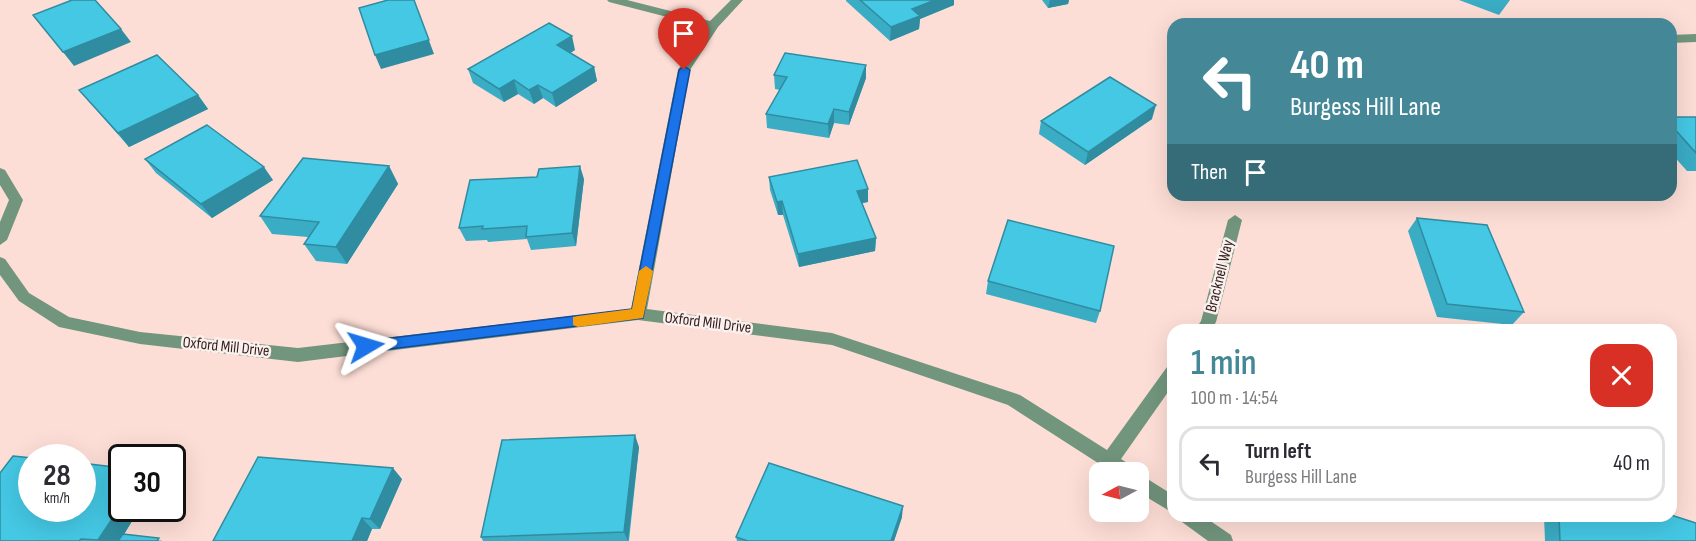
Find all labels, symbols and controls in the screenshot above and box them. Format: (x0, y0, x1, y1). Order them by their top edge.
pin (658, 8, 709, 70)
icon: arrive (667, 17, 700, 50)
text: 40 m (1290, 40, 1364, 91)
icon: left (1191, 42, 1269, 120)
text: Burgess Hill Lane (1290, 91, 1441, 123)
icon: arrive (1239, 156, 1272, 189)
text: Then (1191, 159, 1227, 186)
street label: Bracknell Way (1202, 238, 1238, 314)
street label: Oxford Mill Drive (664, 308, 752, 338)
position arrow (334, 314, 398, 378)
street label: Oxford Mill Drive (182, 333, 270, 361)
text: 1 min (1191, 342, 1256, 385)
button: close (1590, 344, 1653, 407)
text: 100 m · 14:54 (1191, 386, 1278, 410)
text: Turn left (1245, 438, 1311, 465)
speed limit sign: 30 (108, 444, 186, 522)
icon: left (1194, 447, 1227, 480)
text: 40 m (1613, 450, 1650, 477)
text: 28 (43, 458, 71, 494)
north arrow (1089, 462, 1149, 522)
map controls (1089, 462, 1149, 522)
text: Burgess Hill Lane (1245, 465, 1357, 489)
text: km/h (44, 489, 70, 508)

